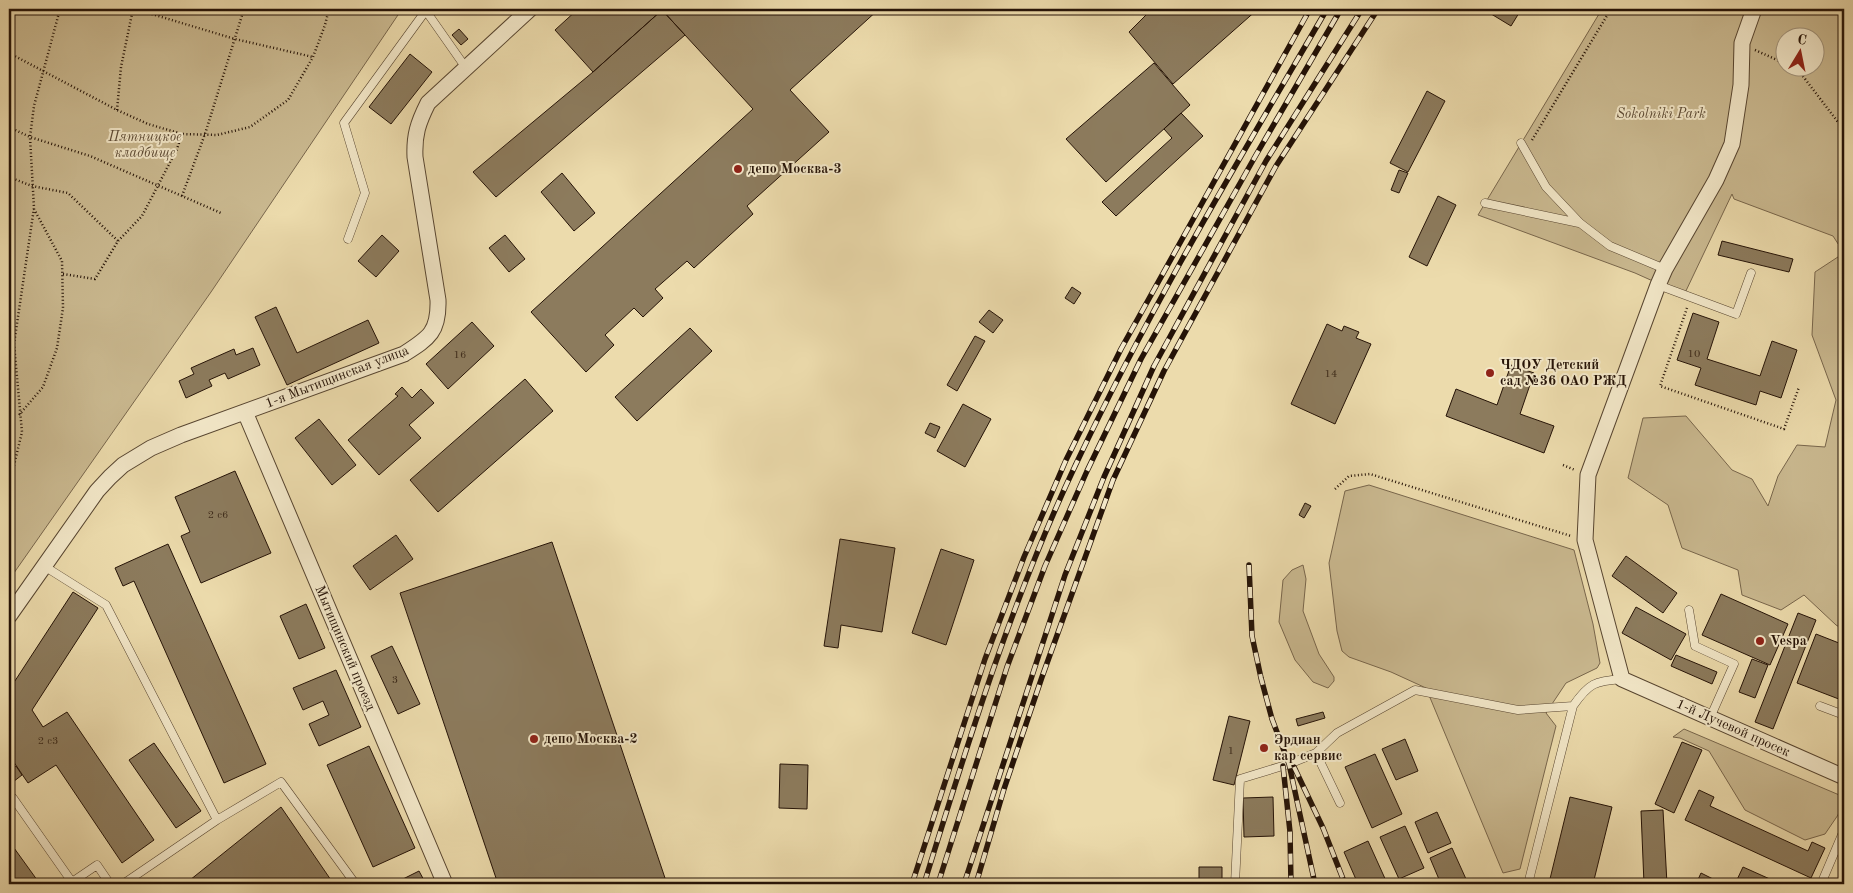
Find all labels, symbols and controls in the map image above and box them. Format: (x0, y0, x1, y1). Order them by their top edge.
north arrow (1776, 28, 1826, 78)
text: С (1796, 32, 1808, 48)
park label: Sokolniki Park (1616, 107, 1706, 121)
park label: Пятницкое кладбище (107, 130, 182, 161)
place label: депо Москва-3 (748, 162, 842, 176)
marker: депо Москва-3 (732, 163, 744, 175)
street label: 1-я Мытищинская улица (263, 343, 411, 411)
house number: 10 (1688, 349, 1700, 360)
house number: 16 (454, 350, 466, 361)
place label: ЧДОУ Детский сад №36 ОАО РЖД (1500, 358, 1627, 388)
marker: ЧДОУ Детский сад №36 ОАО РЖД (1484, 367, 1496, 379)
house number: 14 (1325, 369, 1337, 380)
house number: 2 с6 (208, 510, 228, 521)
street label: Мытищинский проезд (312, 583, 378, 713)
place label: Vespa (1770, 634, 1807, 648)
marker: Vespa (1754, 635, 1766, 647)
house number: 3 (392, 675, 398, 686)
street label: 1-й Лучевой просек (1674, 697, 1792, 759)
place label: депо Москва-2 (544, 732, 638, 746)
marker: депо Москва-2 (528, 733, 540, 745)
place label: Эрдиан кар сервис (1274, 733, 1342, 763)
house number: 2 с3 (38, 736, 58, 747)
marker: Эрдиан кар сервис (1258, 742, 1270, 754)
house number: 1 (1228, 746, 1234, 757)

